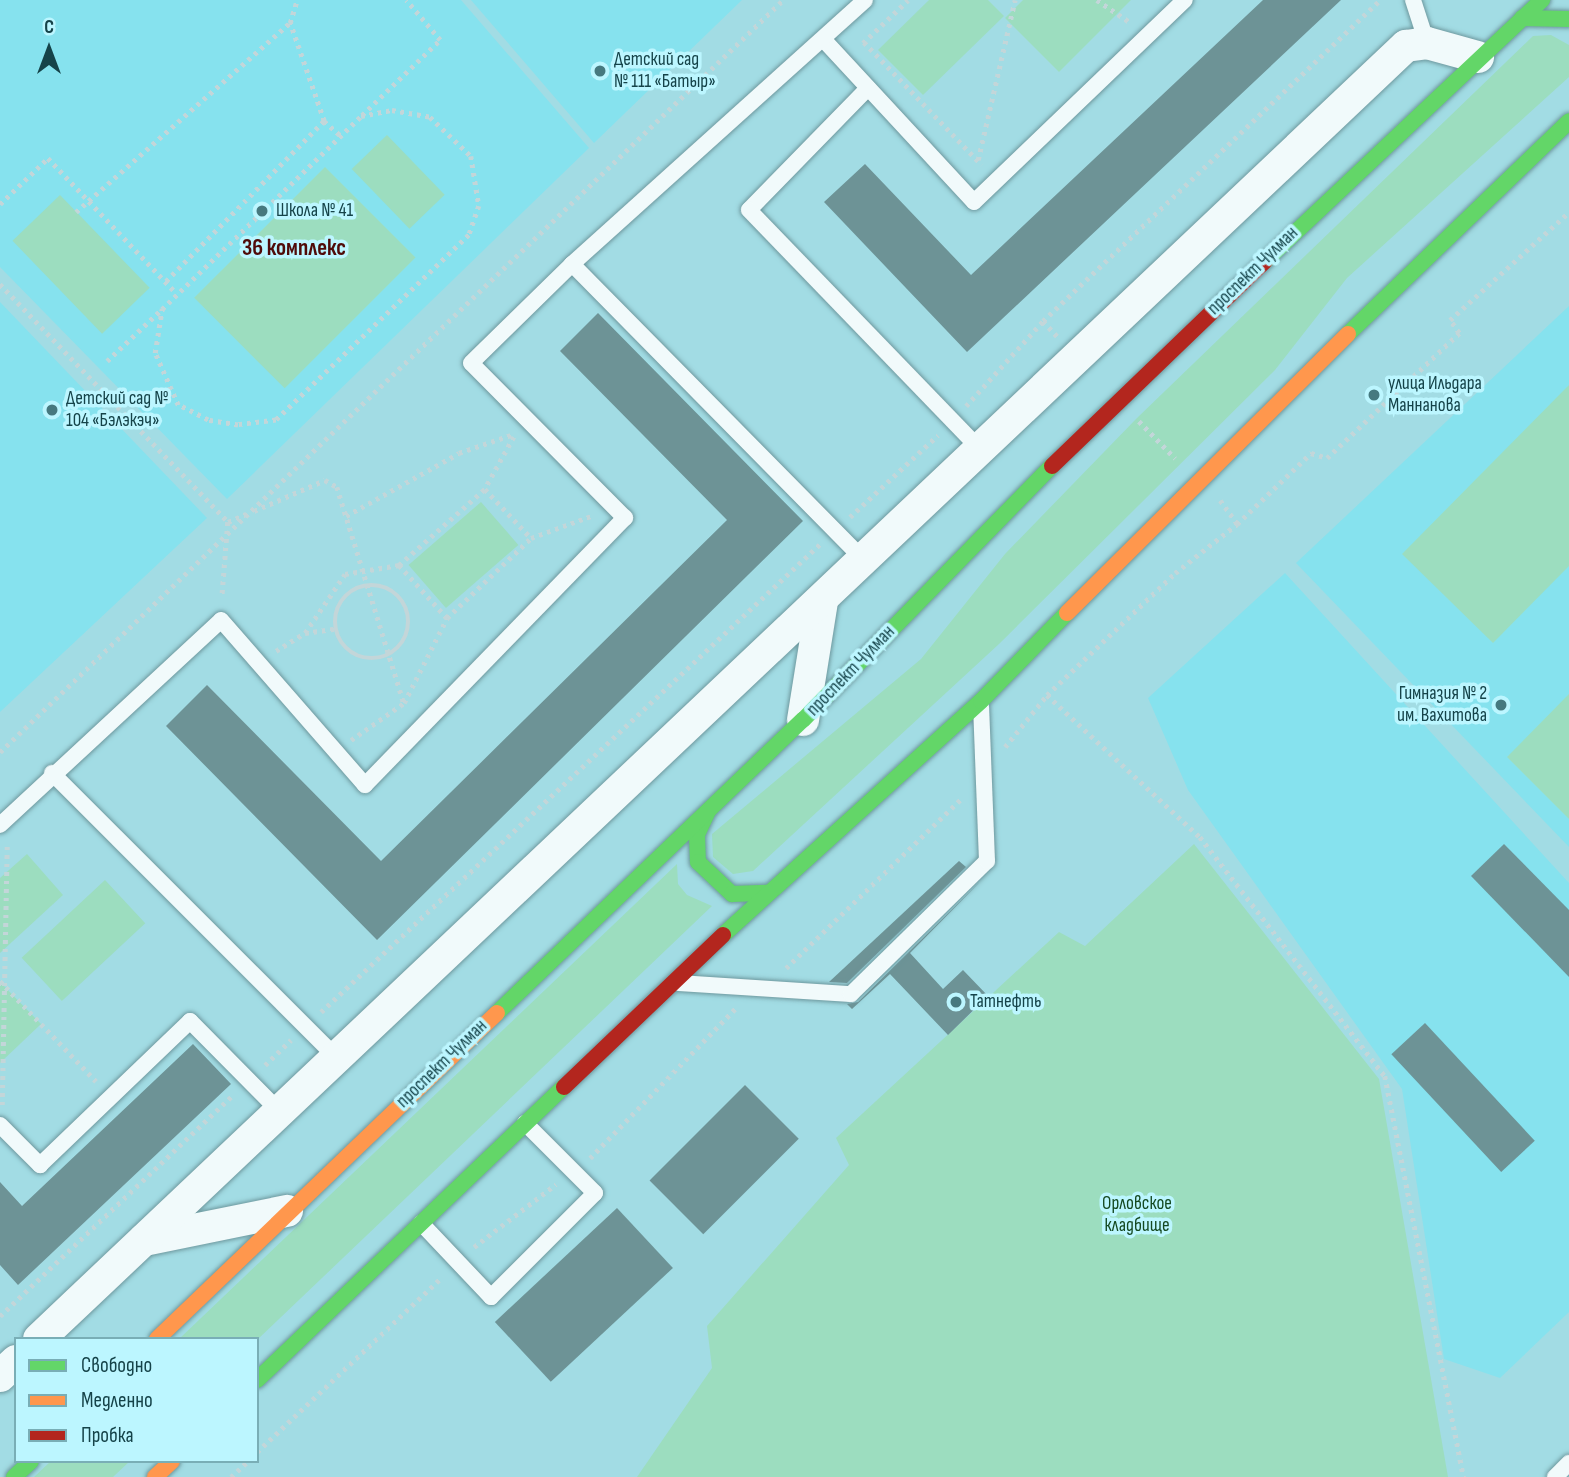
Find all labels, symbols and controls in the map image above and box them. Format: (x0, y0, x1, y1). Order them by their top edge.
north arrow (14, 14, 84, 84)
text: С (44, 16, 54, 39)
place label: Детский сад № 111 «Батыр» (614, 49, 716, 93)
marker: Детский сад № 111 «Батыр» (592, 63, 608, 79)
place label: Школа № 41 (276, 200, 353, 222)
marker: Школа № 41 (254, 203, 270, 219)
street label: проспект Чулман (1203, 222, 1303, 320)
district label: 36 комплекс (242, 234, 346, 262)
place label: улица Ильдара Маннанова (1388, 373, 1482, 417)
marker: улица Ильдара Маннанова (1366, 387, 1382, 403)
place label: Детский сад № 104 «Бэлэкэч» (66, 388, 168, 432)
marker: Детский сад № 104 «Бэлэкэч» (44, 402, 60, 418)
street label: проспект Чулман (802, 621, 900, 721)
place label: Гимназия № 2 им. Вахитова (1397, 683, 1487, 727)
marker: Гимназия № 2 им. Вахитова (1493, 697, 1509, 713)
place label: Татнефть (970, 991, 1042, 1013)
marker: Татнефть (948, 994, 964, 1010)
street label: проспект Чулман (392, 1015, 492, 1113)
park label: Орловское кладбище (1102, 1193, 1172, 1237)
legend (14, 1337, 259, 1463)
text: Свободно (81, 1353, 152, 1378)
text: Медленно (81, 1388, 153, 1413)
text: Пробка (81, 1423, 134, 1448)

